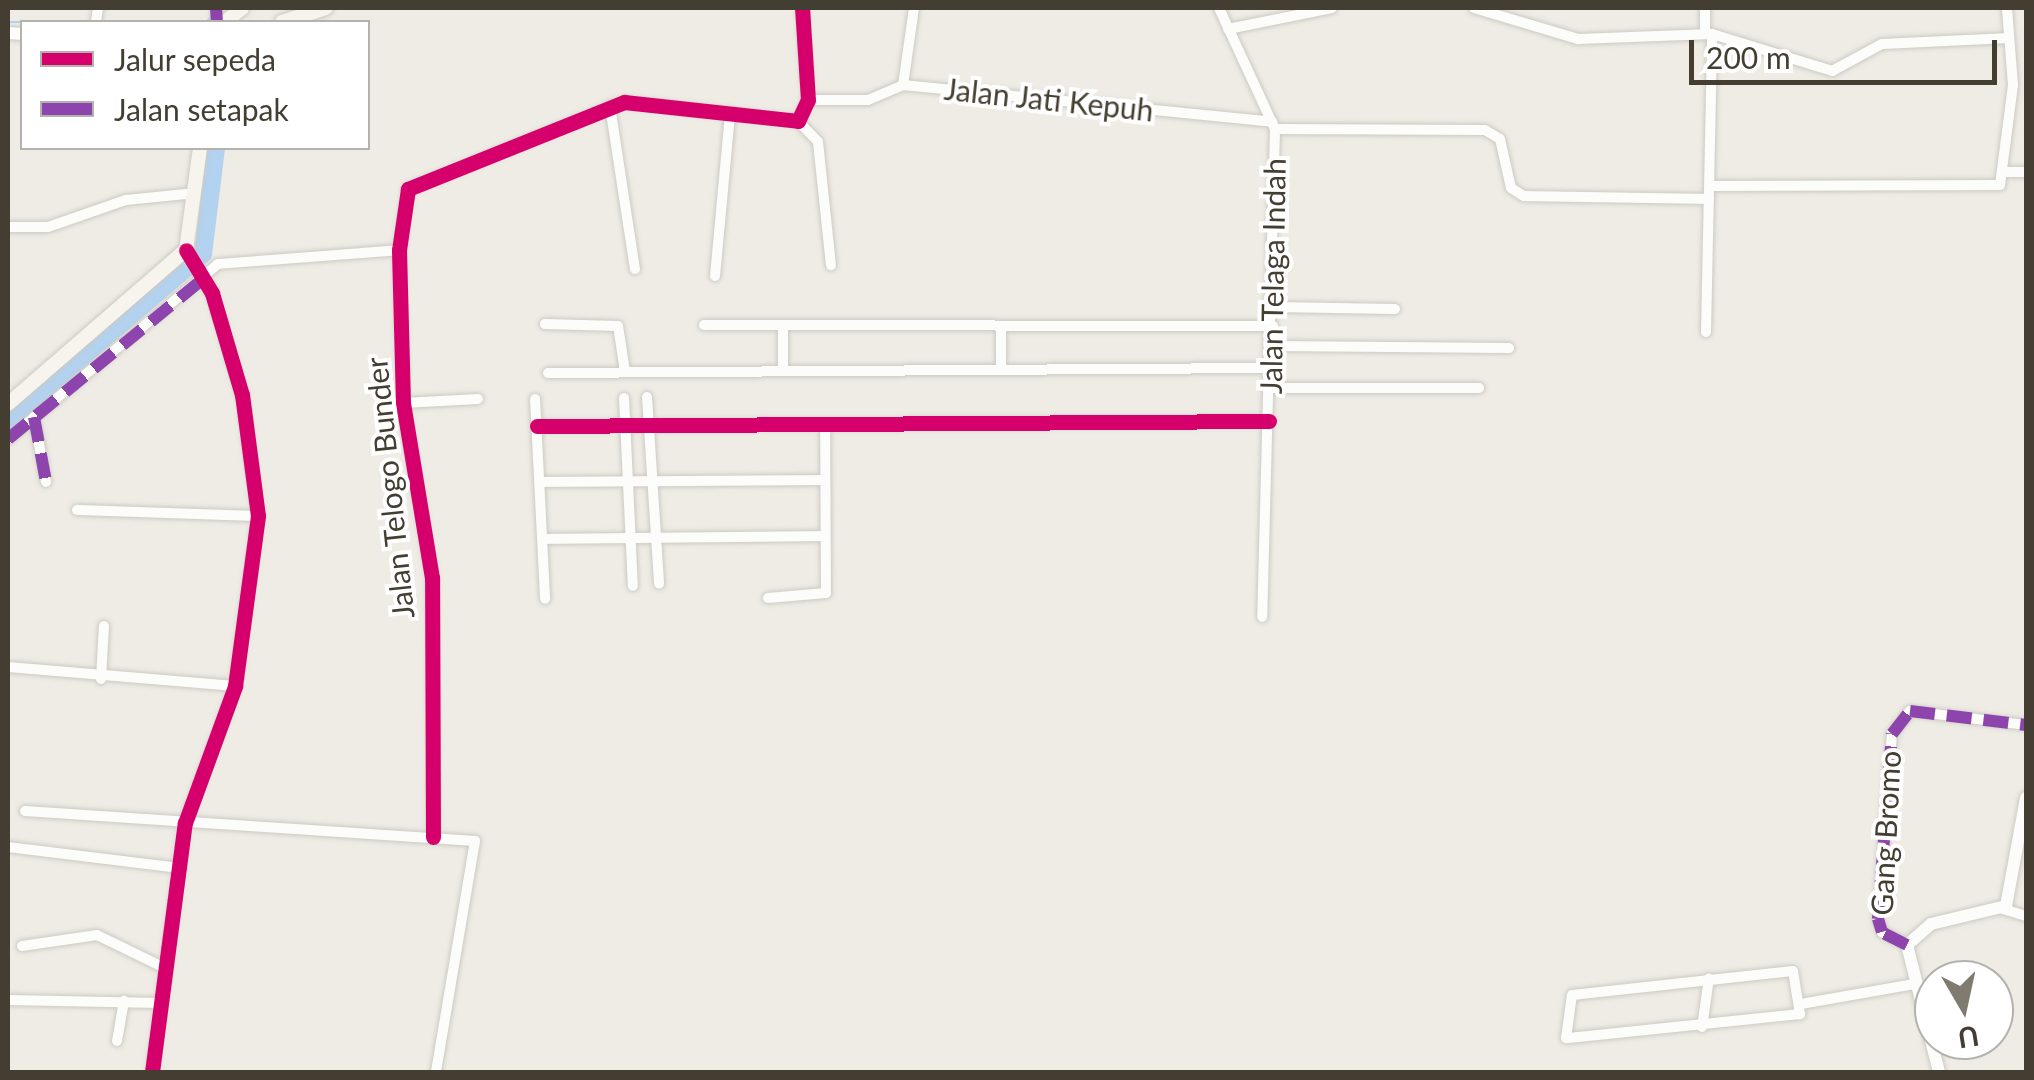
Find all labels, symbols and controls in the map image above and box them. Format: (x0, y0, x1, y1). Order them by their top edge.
legend (20, 20, 370, 150)
scale bar (1694, 20, 2002, 82)
text: 200 m (1706, 39, 1791, 75)
text: Jalur sepeda (114, 41, 276, 77)
street label: Jalan Jati Kepuh (942, 70, 1156, 128)
text: Jalan setapak (114, 91, 289, 127)
street label: Jalan Telaga Indah (1252, 157, 1292, 395)
street label: Jalan Telogo Bunder (357, 355, 421, 621)
street label: Gang Bromo (1863, 750, 1907, 916)
north arrow (1914, 960, 2014, 1060)
text: U (1955, 1019, 1981, 1056)

